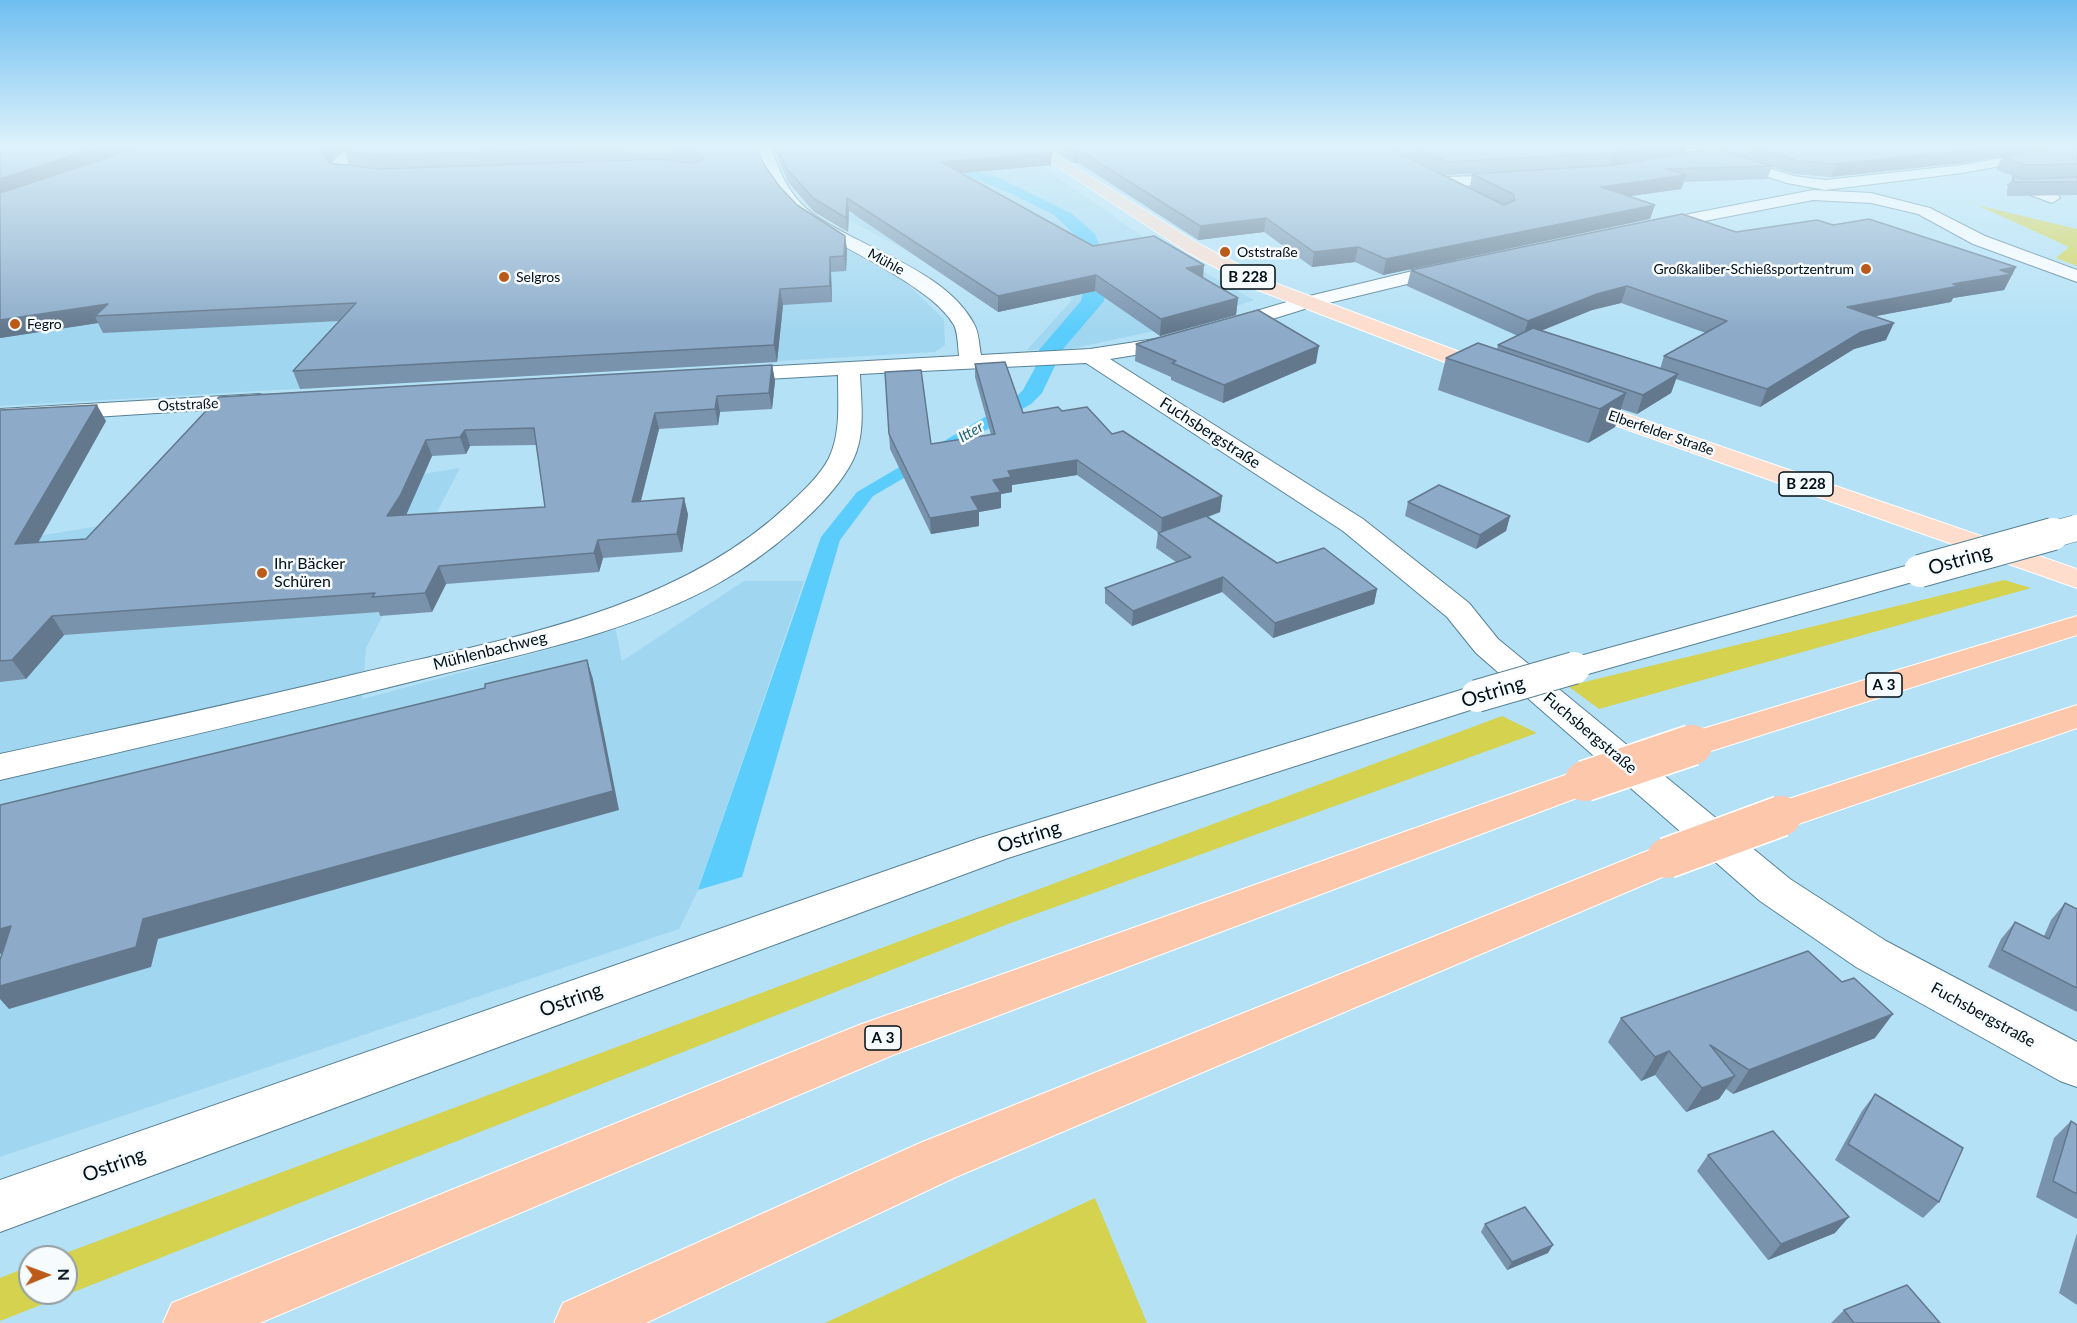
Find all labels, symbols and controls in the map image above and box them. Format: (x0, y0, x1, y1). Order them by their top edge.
place label: Oststraße (1237, 244, 1298, 260)
street label: Mühle (865, 245, 907, 279)
marker: Oststraße (1218, 245, 1232, 259)
place label: Großkaliber-Schießsportzentrum (1653, 261, 1854, 277)
marker: Großkaliber-Schießsportzentrum (1859, 262, 1873, 276)
road number: B 228 (1221, 265, 1275, 289)
place label: Selgros (516, 269, 560, 285)
marker: Selgros (497, 270, 511, 284)
place label: Fegro (27, 316, 62, 332)
marker: Fegro (8, 317, 22, 331)
street label: Fuchsbergstraße (1156, 393, 1264, 473)
street label: Oststraße (157, 395, 219, 415)
street label: Elberfelder Straße (1606, 407, 1716, 459)
water label: Itter (955, 418, 987, 446)
road number: B 228 (1779, 472, 1833, 496)
street label: Ostring (1925, 539, 1995, 581)
place label: Ihr Bäcker Schüren (274, 554, 345, 592)
marker: Ihr Bäcker Schüren (255, 566, 269, 580)
street label: Mühlenbachweg (431, 628, 549, 674)
street label: Ostring (1458, 671, 1528, 713)
road number: A 3 (1866, 673, 1902, 697)
street label: Fuchsbergstraße (1539, 688, 1641, 778)
street label: Ostring (994, 815, 1064, 859)
street label: Ostring (536, 978, 606, 1022)
street label: Fuchsbergstraße (1927, 978, 2039, 1052)
road number: A 3 (865, 1026, 901, 1050)
street label: Ostring (79, 1143, 149, 1187)
north arrow (18, 1245, 78, 1305)
text: N (55, 1268, 74, 1281)

